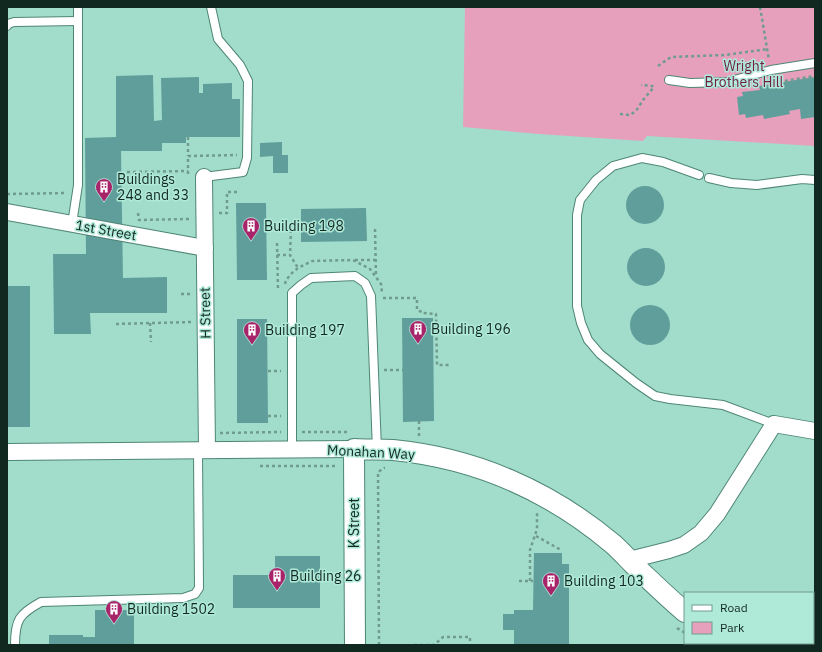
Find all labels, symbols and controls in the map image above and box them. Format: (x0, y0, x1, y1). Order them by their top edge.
park label: Wright Brothers Hill (705, 57, 784, 91)
place label: Buildings 248 and 33 (117, 170, 189, 204)
building icon: Buildings 248 and 33 (94, 177, 114, 202)
street label: 1st Street (74, 216, 138, 244)
building icon: Building 198 (241, 216, 261, 241)
place label: Building 198 (264, 217, 344, 235)
street label: H Street (196, 287, 214, 339)
building icon: Building 196 (408, 319, 428, 344)
building icon: Building 197 (242, 320, 262, 345)
place label: Building 196 (431, 320, 511, 338)
place label: Building 197 (265, 321, 345, 339)
street label: Monahan Way (327, 441, 415, 463)
street label: K Street (345, 498, 363, 548)
building icon: Building 26 (267, 566, 287, 591)
place label: Building 26 (290, 567, 361, 585)
building icon: Building 103 (541, 571, 561, 596)
place label: Building 103 (564, 572, 644, 590)
legend (684, 592, 814, 644)
building icon: Building 1502 (104, 599, 124, 624)
place label: Building 1502 (127, 600, 215, 618)
text: Road (720, 600, 748, 615)
text: Park (720, 620, 745, 635)

